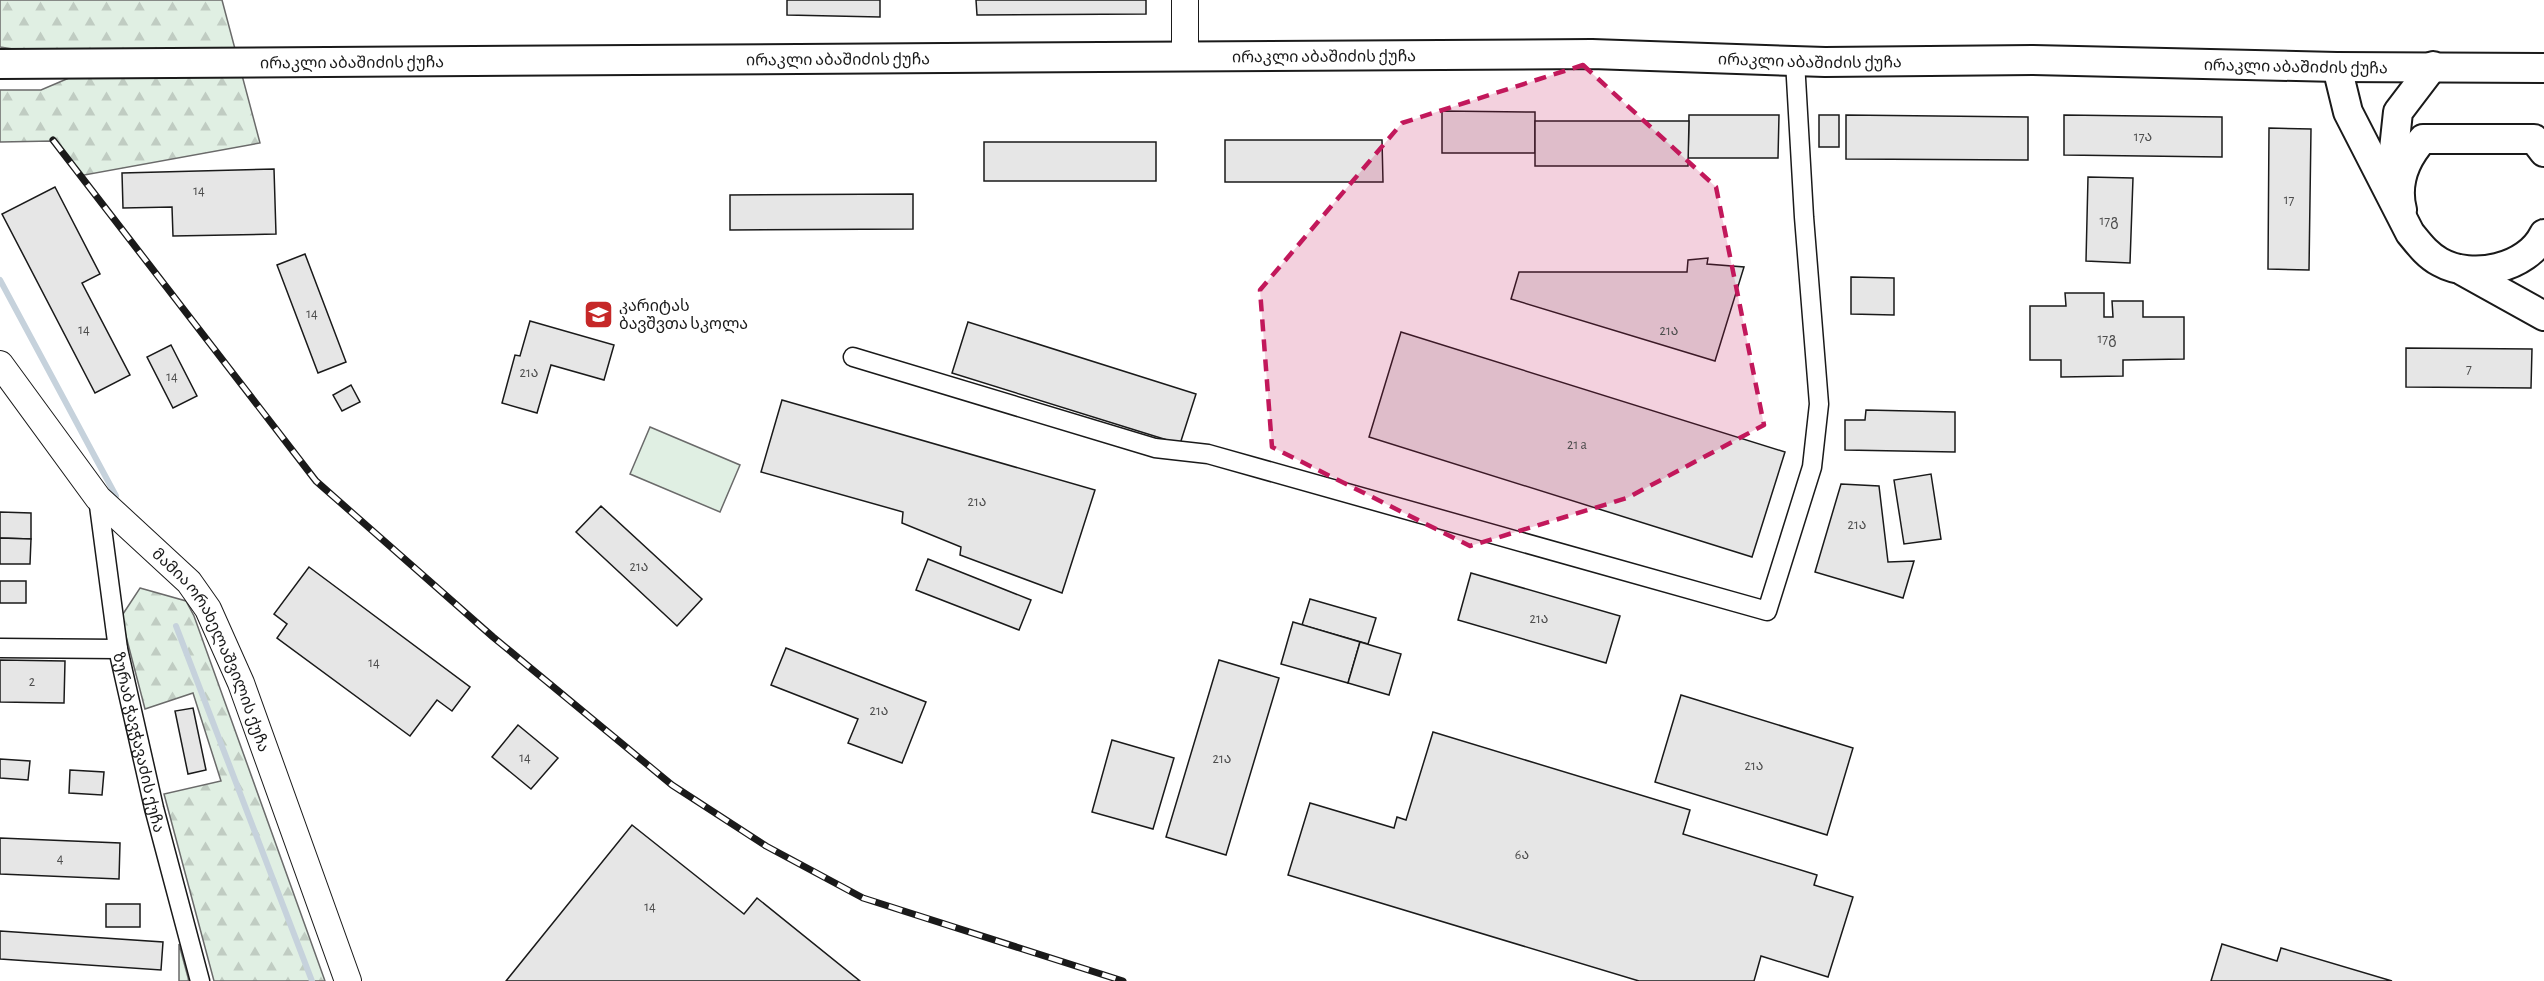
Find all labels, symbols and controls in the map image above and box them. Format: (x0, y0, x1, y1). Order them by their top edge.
street label: ირაკლი აბაშიძის ქუჩა (1232, 48, 1416, 67)
street label: ირაკლი აბაშიძის ქუჩა (746, 51, 930, 70)
street label: ირაკლი აბაშიძის ქუჩა (1718, 51, 1902, 72)
street label: ირაკლი აბაშიძის ქუჩა (260, 54, 444, 73)
street label: ირაკლი აბაშიძის ქუჩა (2204, 57, 2388, 77)
house number: 17ა (2134, 130, 2152, 144)
house number: 14 (193, 184, 205, 198)
house number: 17 (2284, 193, 2294, 207)
house number: 17გ (2100, 214, 2119, 229)
school or university icon: კარიტას ბავშვთა სკოლა (582, 298, 614, 330)
place label: კარიტას ბავშვთა სკოლა (619, 298, 748, 334)
house number: 14 (306, 307, 318, 321)
house number: 14 (78, 323, 90, 337)
house number: 21ა (1660, 324, 1678, 338)
house number: 17გ (2098, 332, 2117, 347)
house number: 7 (2466, 362, 2472, 376)
house number: 21ა (520, 366, 538, 380)
house number: 14 (166, 370, 178, 384)
house number: 21 a (1567, 438, 1588, 452)
house number: 21ა (968, 495, 986, 509)
house number: 21ა (1848, 518, 1866, 532)
street label: მამია ორახელაშვილის ქუჩა (149, 546, 272, 754)
house number: 21ა (630, 560, 648, 574)
house number: 21ა (1530, 612, 1548, 626)
street label: ზურაბ ჭავჭავაძის ქუჩა (110, 651, 167, 834)
house number: 14 (368, 656, 380, 670)
house number: 2 (29, 675, 35, 689)
house number: 21ა (870, 704, 888, 718)
house number: 14 (519, 751, 531, 765)
house number: 21ა (1213, 752, 1231, 766)
house number: 21ა (1745, 759, 1763, 773)
house number: 6ა (1515, 848, 1529, 862)
house number: 4 (57, 852, 64, 866)
house number: 14 (644, 900, 656, 914)

